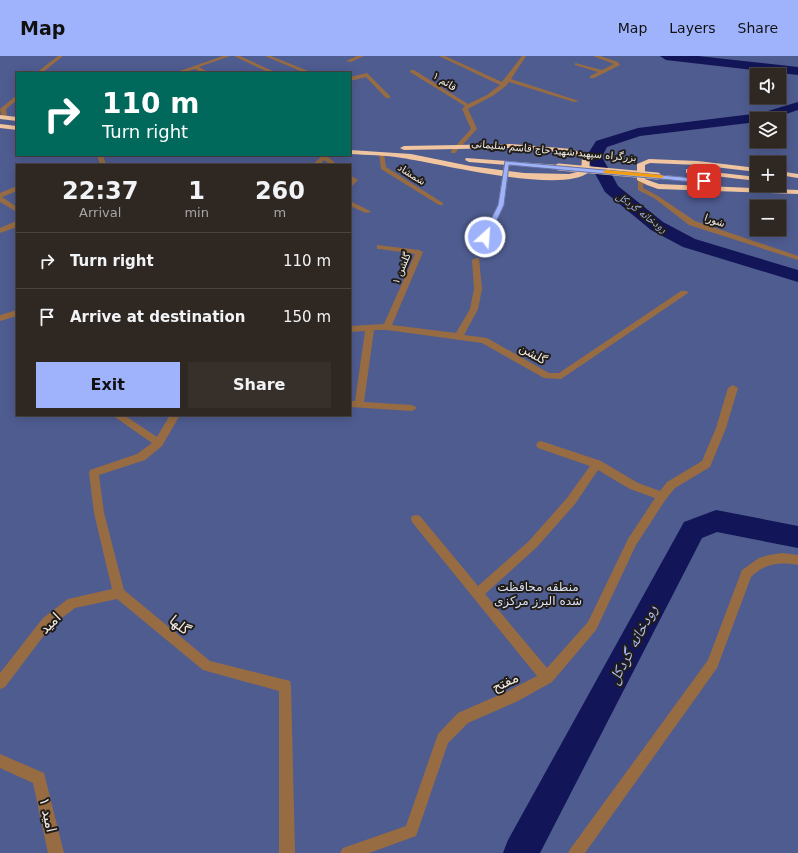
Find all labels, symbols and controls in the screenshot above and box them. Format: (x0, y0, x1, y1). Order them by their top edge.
text: Map (20, 17, 65, 39)
text: Map (618, 20, 647, 36)
text: Layers (669, 20, 716, 36)
text: Share (738, 20, 778, 36)
map controls (750, 68, 786, 236)
button: sound (750, 68, 786, 104)
street label: قائم ۱ (430, 70, 459, 94)
text: 110 m (102, 87, 199, 120)
icon: right (36, 88, 88, 140)
button: layers (750, 112, 786, 148)
text: Turn right (102, 121, 188, 142)
street label: بزرگراه سپهبد شهید حاج قاسم سلیمانی (471, 138, 637, 164)
button: + (750, 156, 786, 192)
street label: شمشاد (396, 162, 428, 187)
pin (687, 164, 721, 198)
icon: arrive (693, 170, 715, 192)
text: 22:37 (62, 177, 138, 205)
text: 1 (188, 177, 205, 205)
text: 260 (255, 177, 305, 205)
water label: رودخانه گردکل (614, 189, 670, 236)
button: − (750, 200, 786, 236)
text: Arrival (79, 205, 121, 220)
text: min (184, 205, 209, 220)
text: m (274, 205, 286, 220)
street label: شورا (703, 212, 727, 229)
position arrow (464, 216, 506, 258)
icon: right (36, 250, 58, 272)
street label: گلشن ۱ (390, 251, 413, 286)
text: Turn right (70, 252, 154, 270)
text: 110 m (283, 252, 331, 270)
icon: arrive (36, 306, 58, 328)
text: Arrive at destination (70, 308, 245, 326)
text: 150 m (283, 308, 331, 326)
street label: گلشن (516, 341, 550, 368)
button: Exit (36, 362, 180, 408)
button: Share (188, 362, 331, 408)
park label: منطقه محافظت شده البرز مرکزی (494, 580, 582, 609)
water label: رودخانه گردکل (604, 601, 662, 688)
street label: امید (36, 609, 64, 637)
street label: گلها (166, 612, 194, 639)
street label: مفتح (489, 669, 521, 696)
street label: امید ۱ (36, 796, 60, 834)

